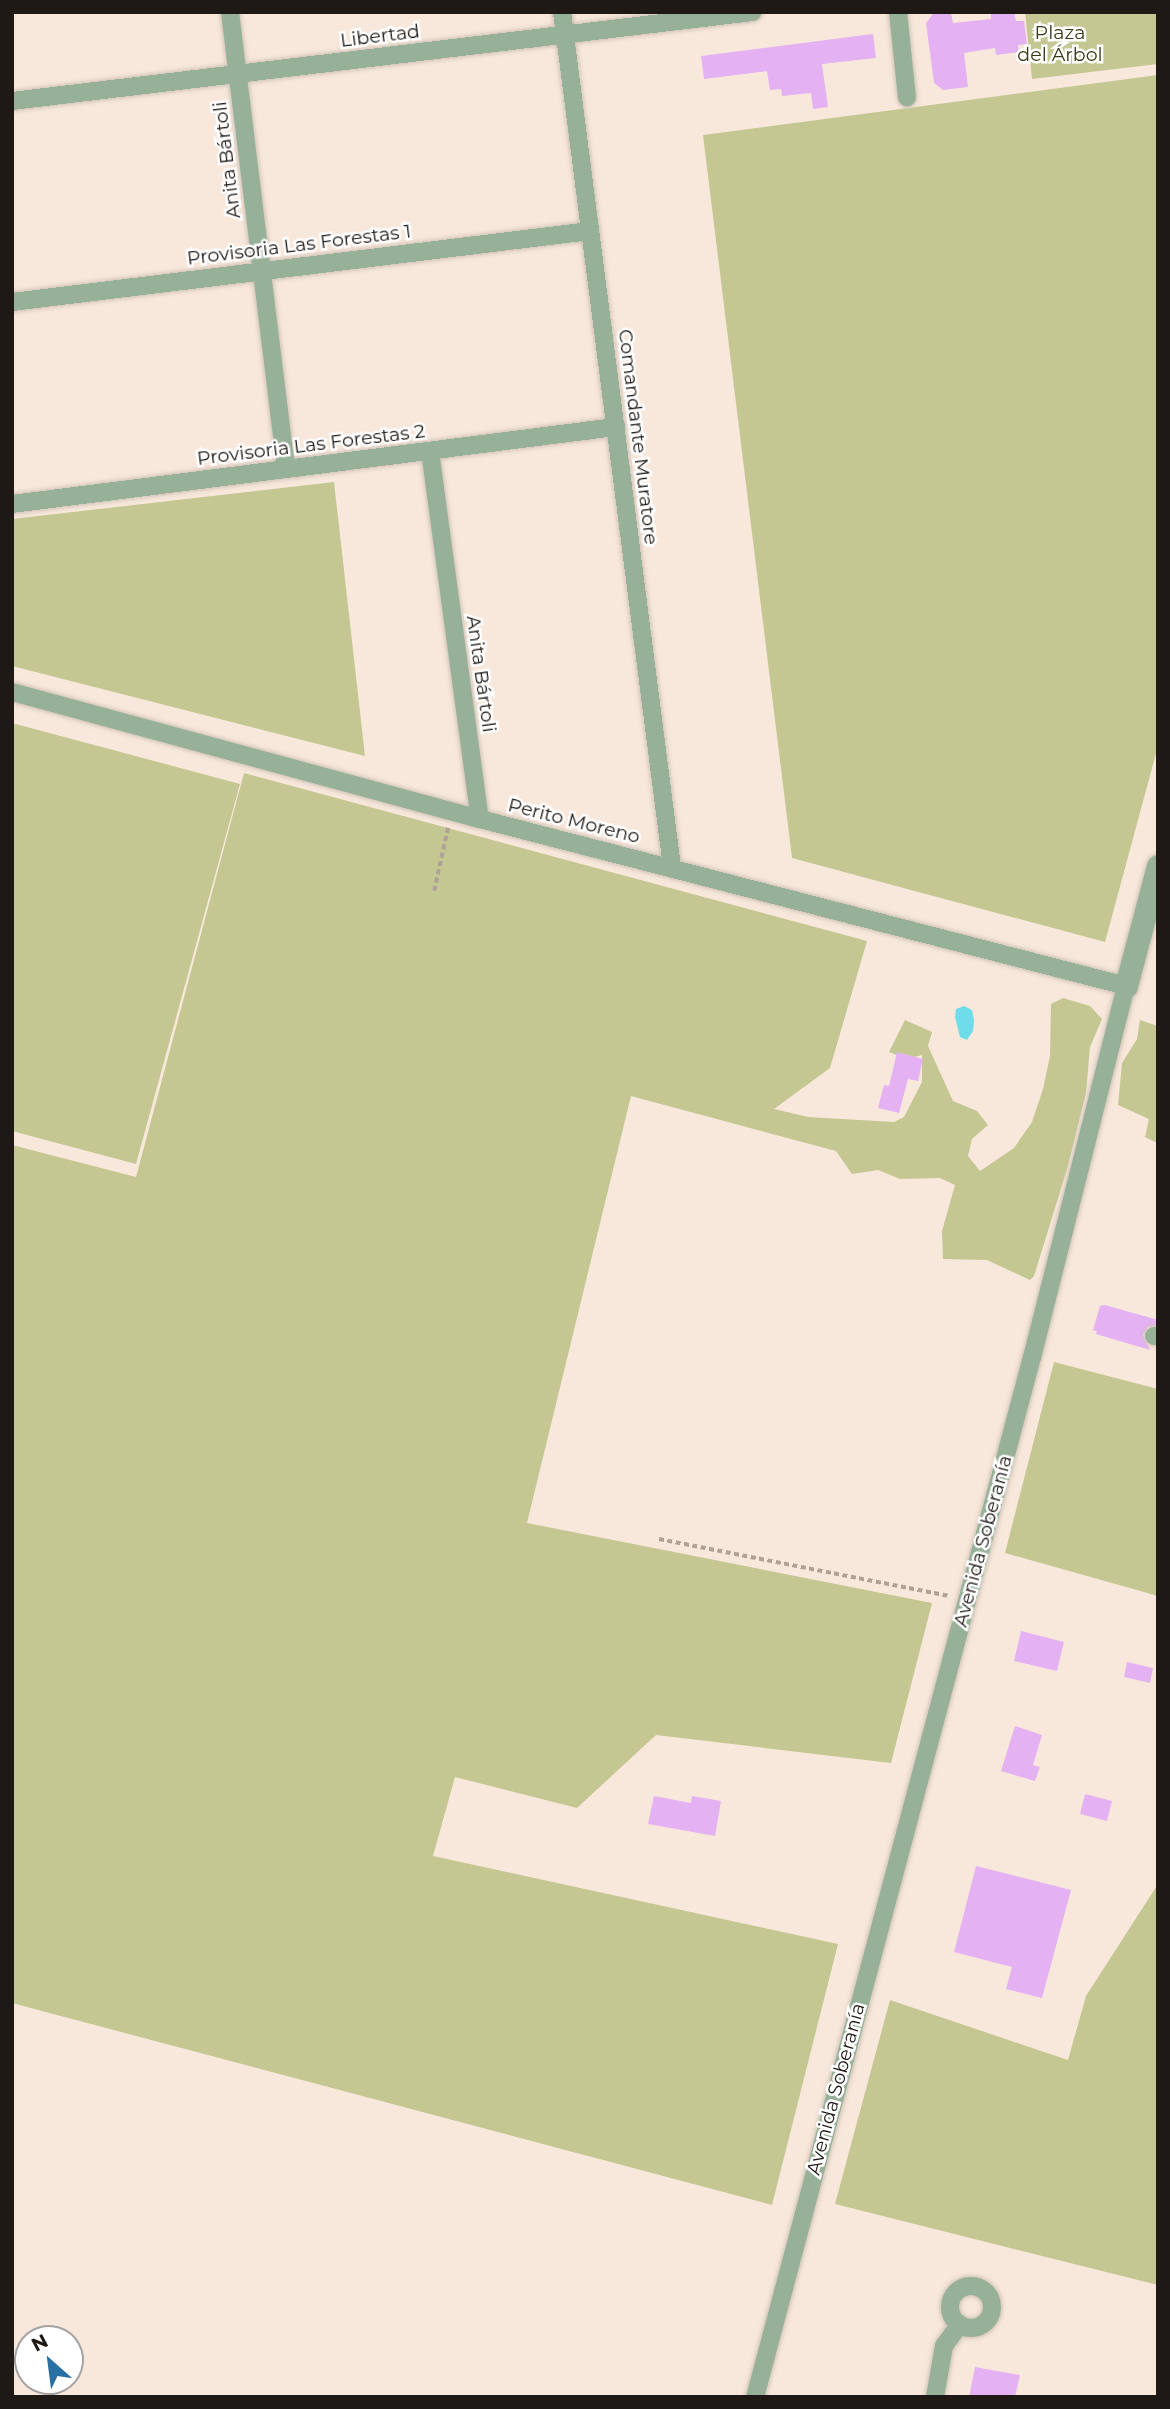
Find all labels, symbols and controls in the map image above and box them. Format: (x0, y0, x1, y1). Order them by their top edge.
street label: Libertad (339, 20, 421, 52)
park label: Plaza del Árbol (1017, 22, 1103, 66)
street label: Anita Bártoli (209, 100, 245, 220)
street label: Provisoria Las Forestas 1 (186, 220, 412, 270)
street label: Comandante Muratore (613, 328, 663, 546)
street label: Provisoria Las Forestas 2 (196, 420, 426, 470)
street label: Anita Bártoli (462, 614, 500, 734)
street label: Perito Moreno (506, 794, 642, 848)
street label: Avenida Soberanía (949, 1453, 1017, 1629)
street label: Avenida Soberanía (802, 2001, 870, 2177)
north arrow (14, 2325, 84, 2395)
text: N (28, 2329, 52, 2357)

